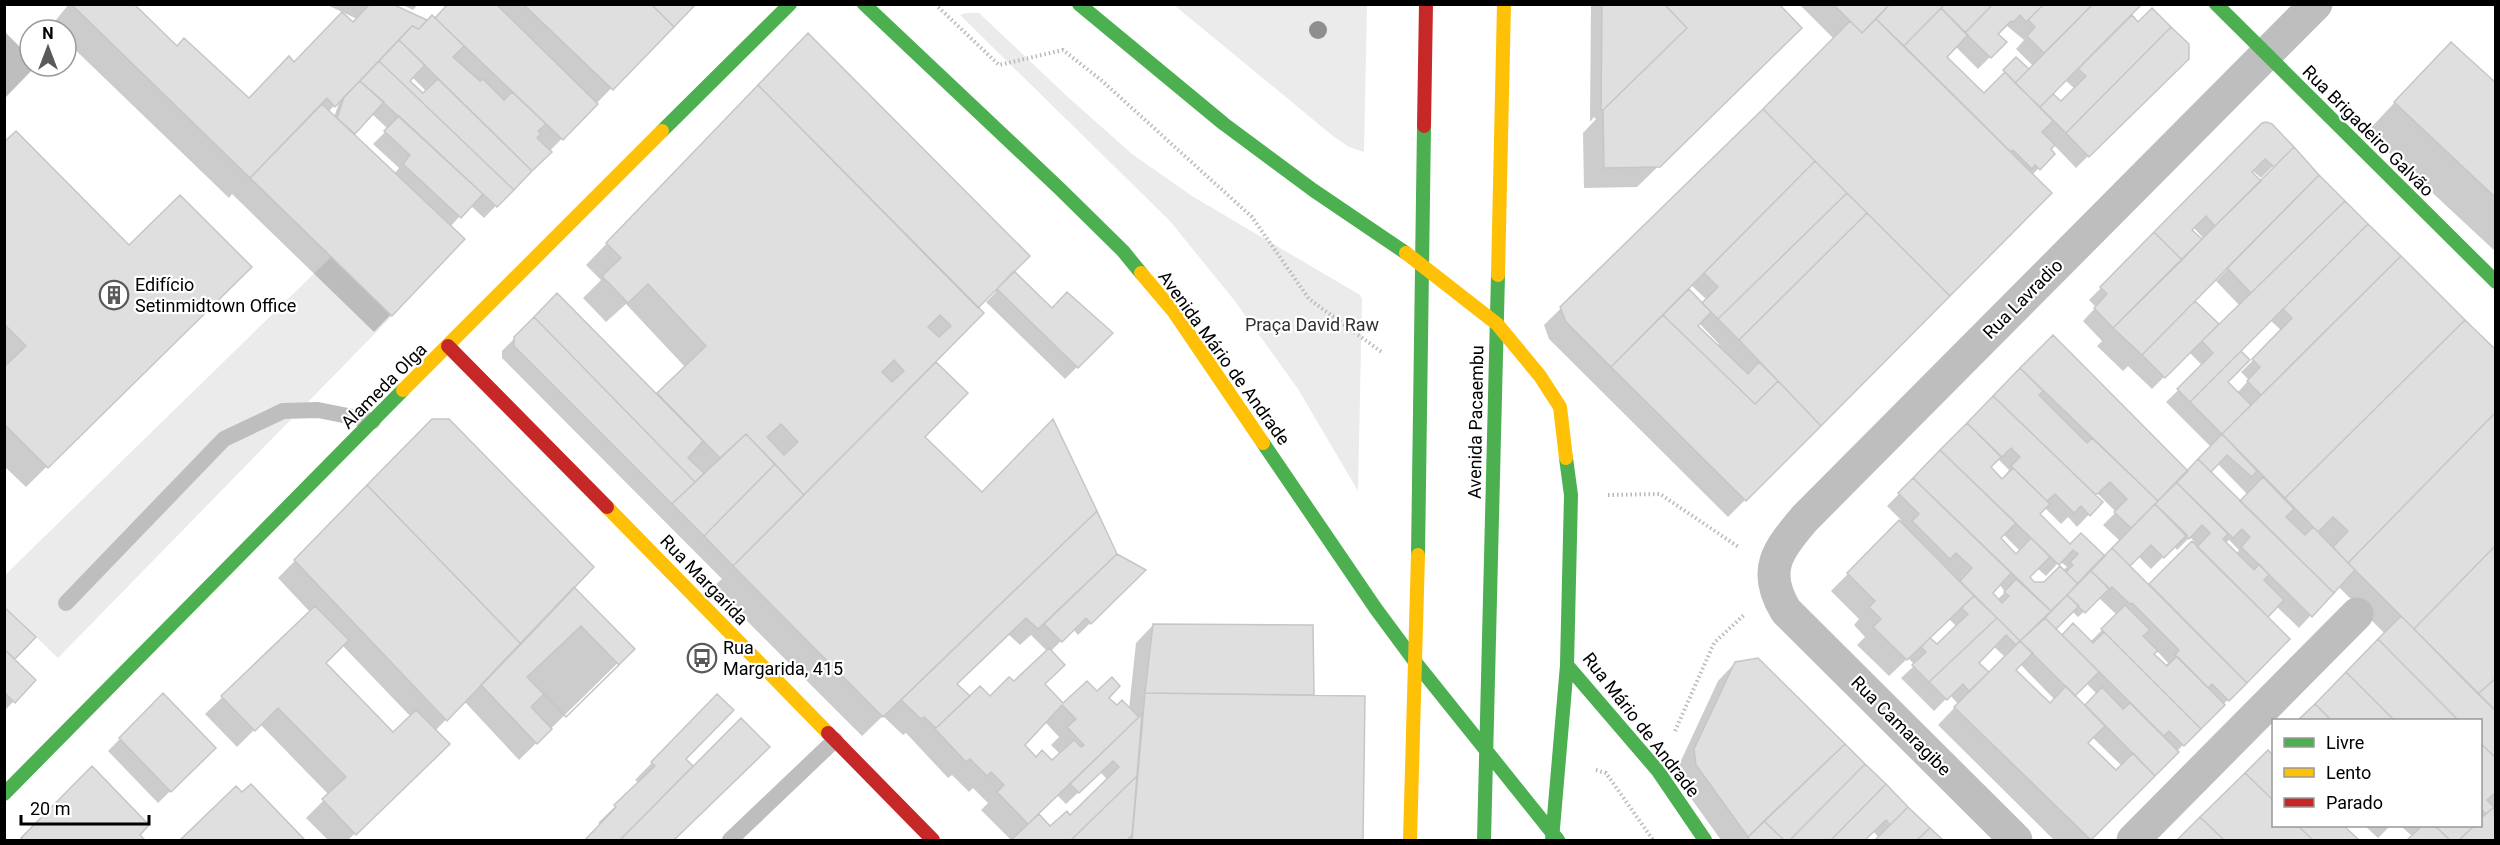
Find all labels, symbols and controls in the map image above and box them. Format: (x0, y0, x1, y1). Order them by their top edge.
north arrow (18, 18, 78, 78)
text: N (42, 24, 54, 43)
street label: Rua Brigadeiro Galvão (2298, 61, 2438, 201)
street label: Rua Lavradio (1979, 255, 2067, 343)
street label: Avenida Mário de Andrade (1154, 267, 1295, 449)
place label: Edifício Setinmidtown Office (135, 274, 296, 316)
building icon: Edifício Setinmidtown Office (98, 279, 130, 311)
park label: Praça David Raw (1245, 314, 1380, 335)
street label: Alameda Olga (337, 339, 431, 433)
street label: Avenida Pacaembu (1464, 345, 1487, 499)
street label: Rua Margarida (656, 530, 753, 629)
place label: Rua Margarida, 415 (723, 637, 843, 679)
bus stop icon: Rua Margarida, 415 (686, 642, 718, 674)
street label: Rua Mário de Andrade (1579, 648, 1704, 801)
street label: Rua Camaragibe (1847, 672, 1955, 780)
legend (2272, 719, 2482, 827)
text: Livre (2326, 732, 2364, 753)
text: Lento (2326, 762, 2371, 783)
scale bar (21, 788, 148, 826)
text: Parado (2326, 792, 2383, 813)
text: 20 m (30, 798, 70, 819)

